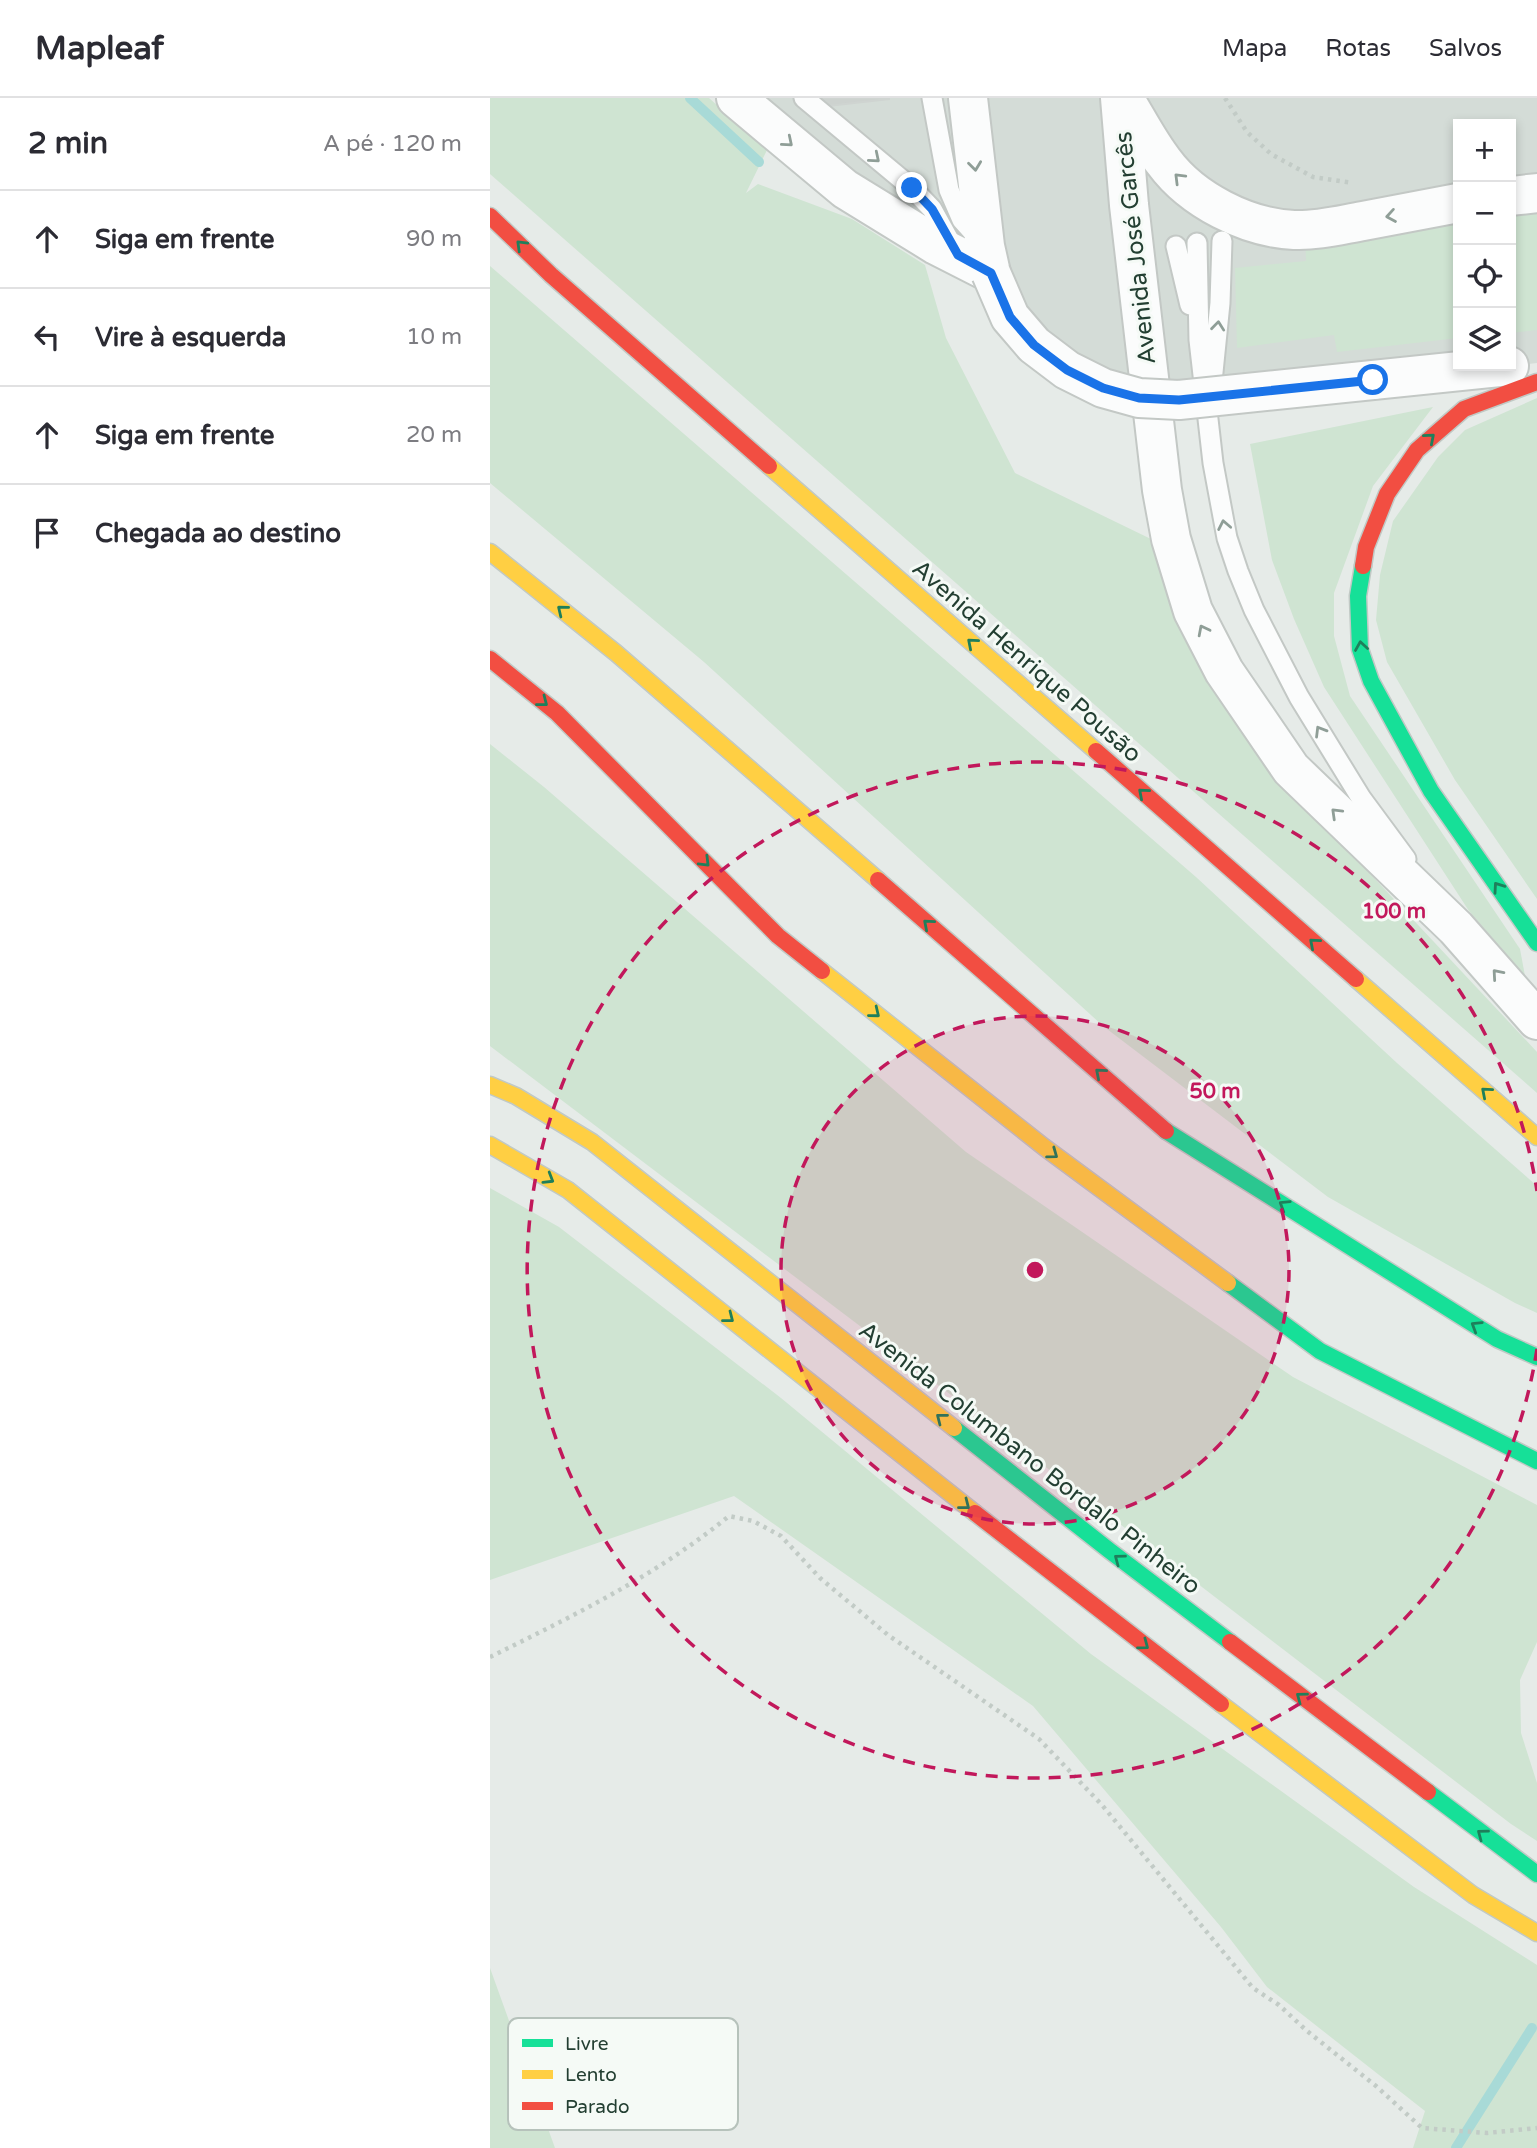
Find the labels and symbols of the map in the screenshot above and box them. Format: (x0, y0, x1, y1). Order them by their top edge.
street label: Avenida José Garcês (1109, 130, 1162, 366)
one-way arrow (781, 133, 793, 146)
one-way arrow (867, 150, 880, 162)
one-way arrow (968, 160, 983, 172)
route end (896, 172, 927, 203)
one-way arrow (1174, 173, 1187, 186)
one-way arrow (1385, 208, 1397, 223)
one-way arrow (516, 241, 529, 254)
one-way arrow (1210, 320, 1225, 331)
route start (1357, 364, 1388, 395)
one-way arrow (1422, 434, 1435, 446)
one-way arrow (1218, 519, 1233, 531)
street label: Avenida Henrique Pousão (906, 554, 1147, 769)
one-way arrow (558, 606, 570, 619)
one-way arrow (1198, 625, 1211, 637)
one-way arrow (967, 639, 980, 651)
one-way arrow (1354, 640, 1369, 652)
one-way arrow (536, 693, 548, 706)
one-way arrow (1315, 726, 1328, 739)
one-way arrow (1138, 789, 1151, 801)
one-way arrow (1332, 808, 1345, 821)
one-way arrow (697, 853, 710, 866)
one-way arrow (1494, 882, 1506, 895)
text: 100 m (1362, 899, 1426, 924)
one-way arrow (923, 920, 936, 932)
one-way arrow (1309, 939, 1322, 951)
one-way arrow (1493, 969, 1505, 982)
one-way arrow (867, 1004, 879, 1017)
one-way arrow (1095, 1069, 1108, 1081)
text: 50 m (1189, 1079, 1241, 1104)
one-way arrow (1481, 1088, 1494, 1101)
one-way arrow (1045, 1146, 1058, 1158)
one-way arrow (542, 1171, 555, 1184)
one-way arrow (1279, 1201, 1292, 1214)
centre of rings (1023, 1258, 1047, 1282)
one-way arrow (721, 1310, 734, 1322)
street label: Avenida Columbano Bordalo Pinheiro (853, 1316, 1206, 1601)
one-way arrow (1471, 1322, 1484, 1335)
one-way arrow (936, 1414, 949, 1426)
one-way arrow (957, 1497, 970, 1509)
one-way arrow (1115, 1554, 1127, 1567)
one-way arrow (1136, 1637, 1149, 1650)
one-way arrow (1296, 1692, 1308, 1705)
one-way arrow (1477, 1830, 1489, 1843)
legend (508, 2018, 738, 2130)
text: Livre (565, 2033, 609, 2055)
text: Lento (565, 2064, 617, 2086)
text: Parado (565, 2096, 629, 2118)

